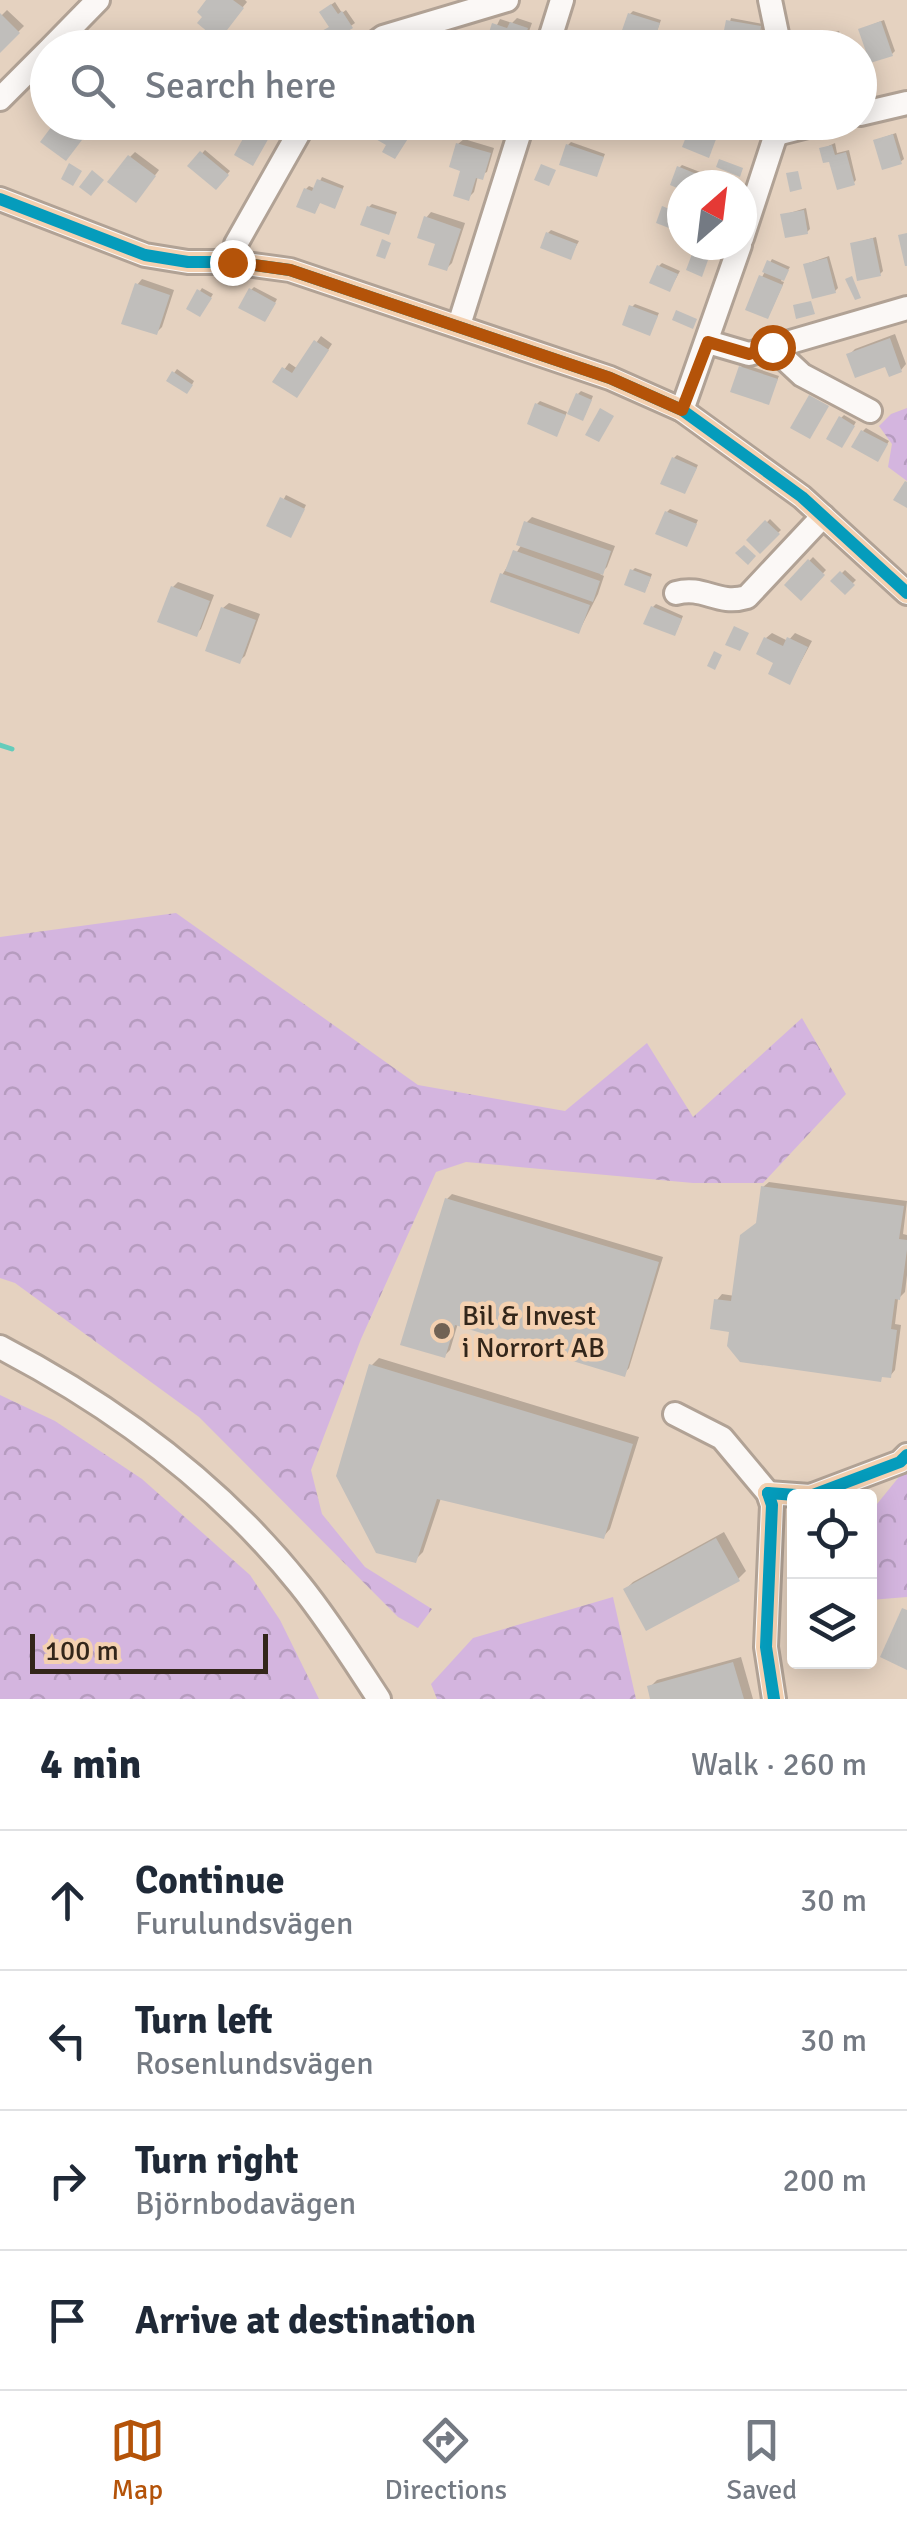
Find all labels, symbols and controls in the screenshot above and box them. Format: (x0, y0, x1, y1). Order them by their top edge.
search box (30, 30, 877, 140)
icon: search (65, 58, 120, 113)
text: Search here (145, 62, 337, 109)
north arrow (667, 170, 757, 260)
route end (210, 240, 256, 286)
route start (750, 325, 796, 371)
place label: Bil & Invest i Norrort AB (462, 1299, 605, 1365)
marker: Bil & Invest i Norrort AB (431, 1320, 453, 1342)
map controls (787, 1489, 877, 1669)
button: locate (787, 1489, 877, 1579)
button: layers (787, 1579, 877, 1669)
scale bar (30, 1629, 268, 1674)
text: 100 m (45, 1634, 119, 1668)
text: 4 min (40, 1739, 141, 1790)
text: Walk · 260 m (691, 1745, 867, 1784)
text: Continue (135, 1857, 285, 1904)
icon: ahead (40, 1873, 95, 1928)
text: 30 m (800, 1881, 867, 1920)
text: Furulundsvägen (135, 1904, 354, 1943)
text: Turn left (135, 1997, 273, 2044)
icon: left (40, 2013, 95, 2068)
text: 30 m (800, 2021, 867, 2060)
text: Rosenlundsvägen (135, 2044, 374, 2083)
text: Turn right (135, 2137, 299, 2184)
icon: right (40, 2153, 95, 2208)
text: 200 m (783, 2161, 867, 2200)
text: Björnbodavägen (135, 2184, 356, 2223)
icon: arrive (40, 2293, 95, 2348)
text: Arrive at destination (135, 2297, 476, 2344)
tab: Map (110, 2413, 165, 2507)
tab: Directions (385, 2413, 507, 2507)
tab: Saved (727, 2413, 797, 2507)

